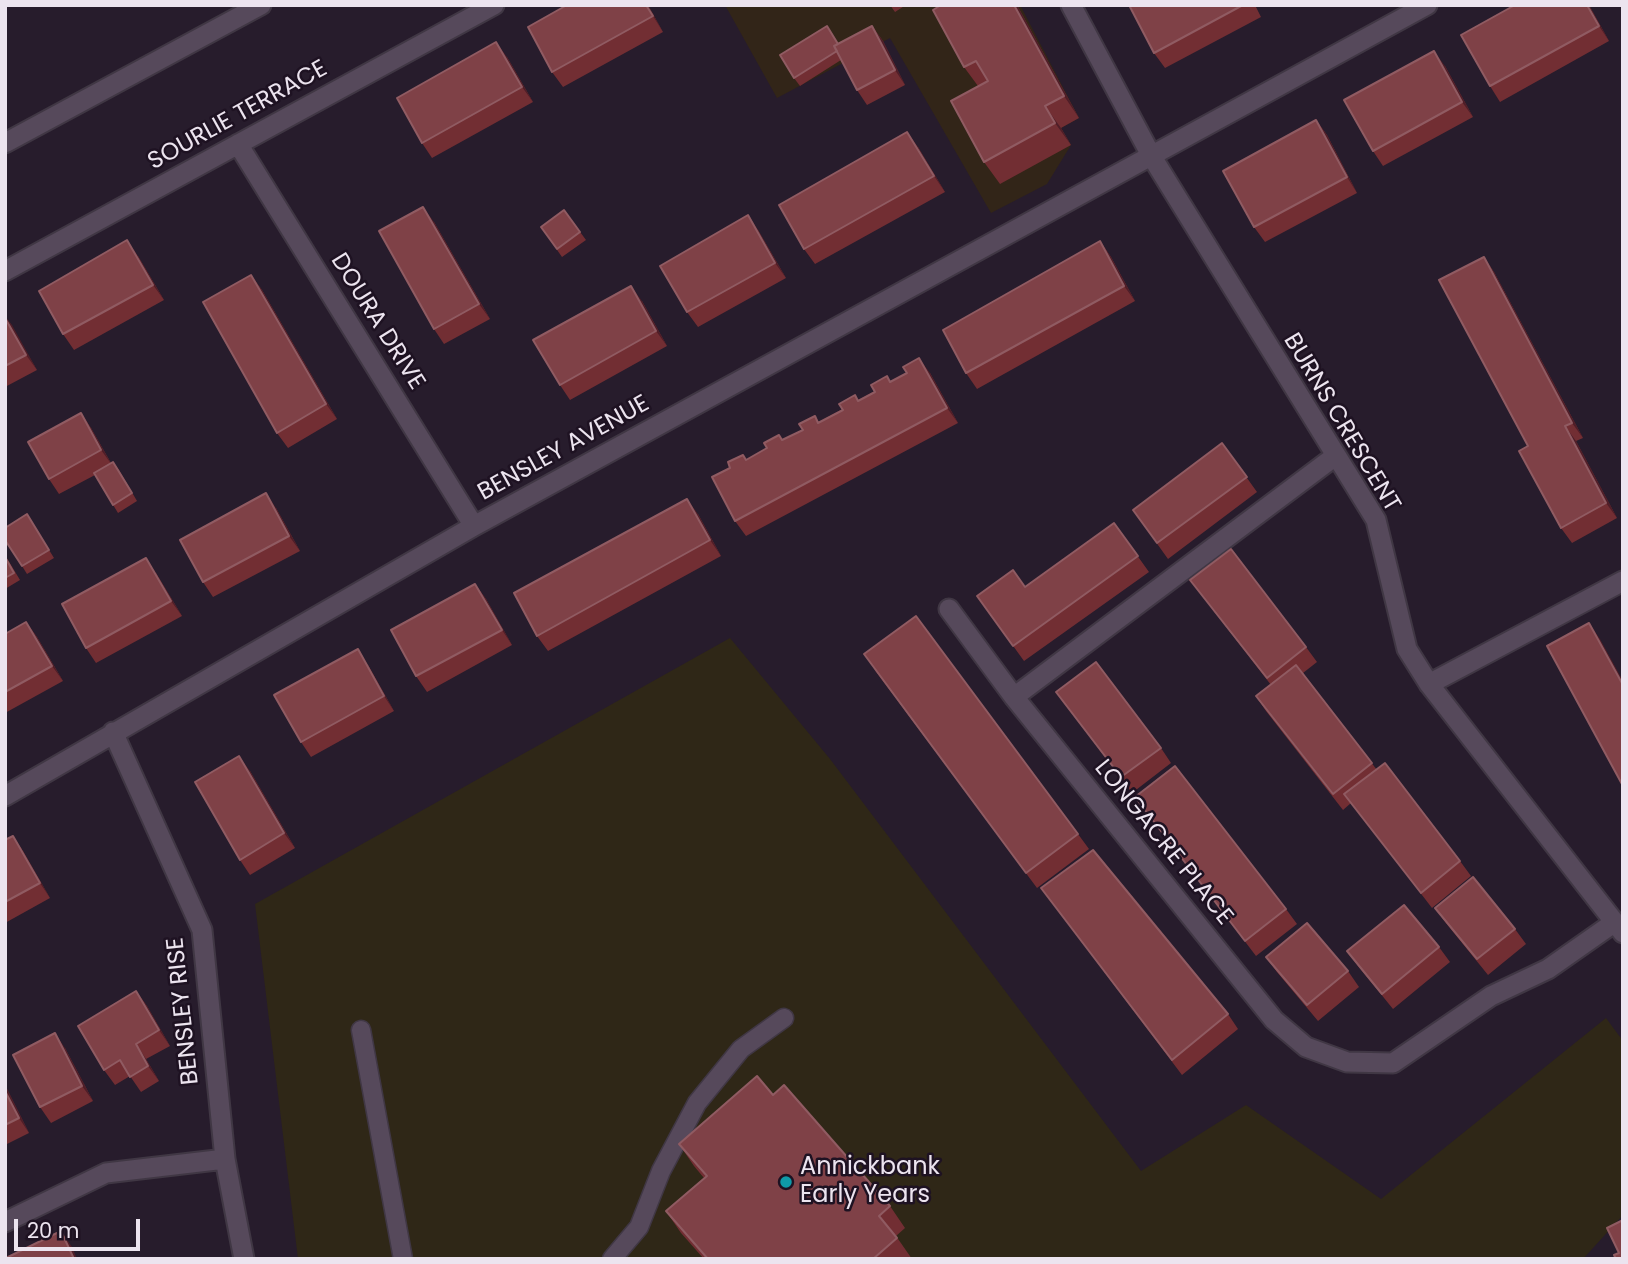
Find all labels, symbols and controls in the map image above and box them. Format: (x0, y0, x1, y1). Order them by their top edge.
street label: SOURLIE TERRACE (143, 55, 333, 177)
street label: DOURA DRIVE (324, 249, 430, 395)
street label: BURNS CRESCENT (1276, 329, 1406, 517)
street label: BENSLEY AVENUE (473, 390, 655, 508)
street label: LONGACRE PLACE (1088, 755, 1238, 931)
street label: BENSLEY RISE (162, 936, 206, 1086)
place label: Annickbank Early Years (800, 1154, 940, 1210)
marker: Annickbank Early Years (778, 1174, 794, 1190)
scale bar (18, 1204, 144, 1248)
text: 20 m (27, 1216, 80, 1245)

